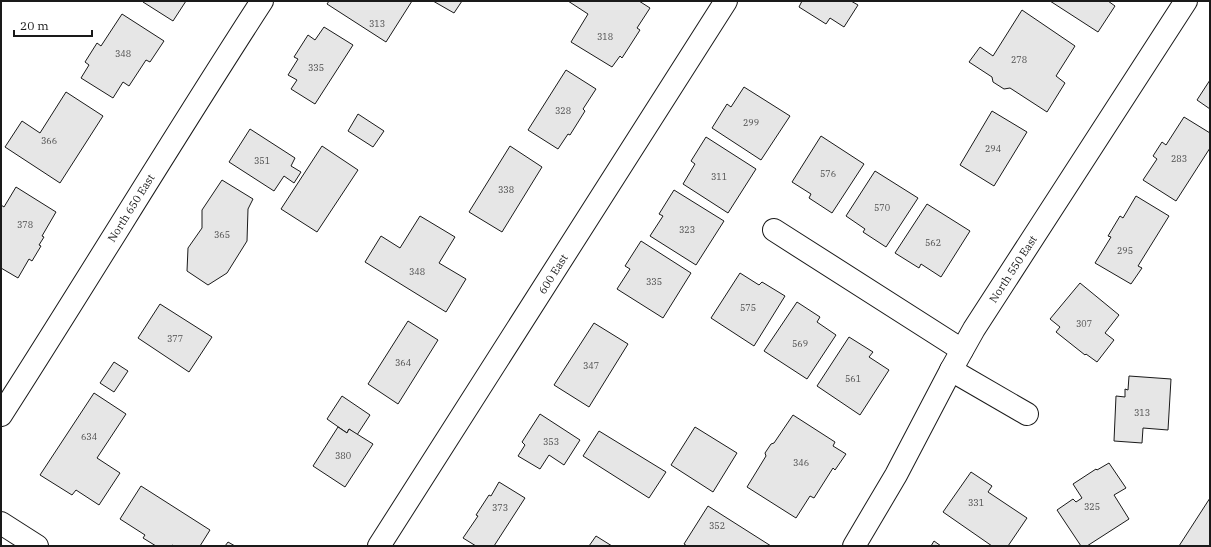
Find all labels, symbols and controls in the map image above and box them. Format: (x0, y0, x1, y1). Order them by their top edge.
scale bar (14, 12, 92, 38)
text: 20 m (20, 18, 49, 33)
house number: 313 (369, 18, 385, 29)
house number: 318 (597, 31, 613, 42)
house number: 348 (115, 48, 131, 59)
house number: 278 (1011, 54, 1027, 65)
house number: 335 (308, 62, 324, 73)
house number: 328 (555, 105, 571, 116)
house number: 299 (743, 117, 759, 128)
house number: 366 (41, 135, 57, 146)
house number: 294 (985, 143, 1001, 154)
house number: 283 (1171, 153, 1187, 164)
house number: 351 (254, 155, 270, 166)
house number: 576 (820, 168, 836, 179)
street label: North 650 East (105, 171, 158, 245)
house number: 311 (711, 171, 727, 182)
house number: 338 (498, 184, 514, 195)
house number: 570 (874, 202, 890, 213)
house number: 378 (17, 219, 33, 230)
house number: 323 (679, 224, 695, 235)
house number: 365 (214, 229, 230, 240)
street label: North 550 East (986, 233, 1040, 305)
house number: 562 (925, 237, 941, 248)
house number: 295 (1117, 245, 1133, 256)
street label: 600 East (535, 251, 571, 297)
house number: 348 (409, 266, 425, 277)
house number: 335 (646, 276, 662, 287)
house number: 575 (740, 302, 756, 313)
house number: 307 (1076, 318, 1092, 329)
house number: 377 (167, 333, 183, 344)
house number: 569 (792, 338, 808, 349)
house number: 364 (395, 357, 411, 368)
house number: 347 (583, 360, 599, 371)
house number: 561 (845, 373, 861, 384)
house number: 313 (1134, 407, 1150, 418)
house number: 634 (81, 431, 97, 442)
house number: 353 (543, 436, 559, 447)
house number: 380 (335, 450, 351, 461)
house number: 346 (793, 457, 809, 468)
house number: 331 (968, 497, 984, 508)
house number: 325 (1084, 501, 1100, 512)
house number: 373 (492, 502, 508, 513)
house number: 352 (709, 520, 725, 531)

